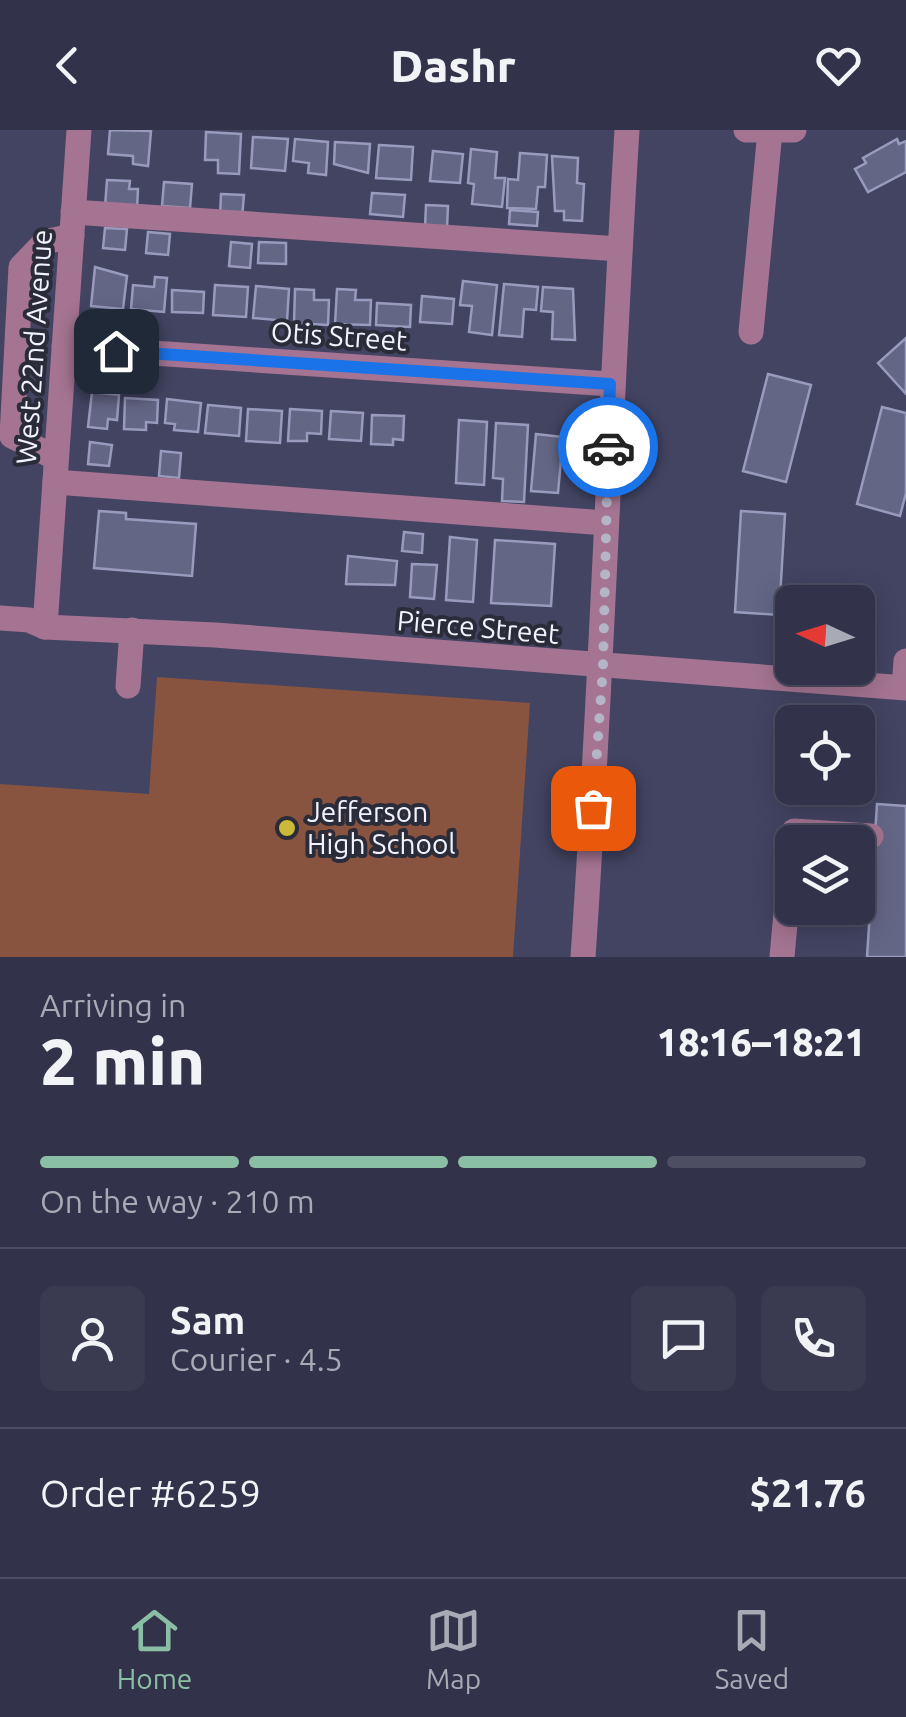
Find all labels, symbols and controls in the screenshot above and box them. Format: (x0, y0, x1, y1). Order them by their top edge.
icon: back (40, 38, 95, 93)
icon: heart (811, 38, 866, 93)
text: Dashr (390, 40, 516, 91)
street label: West 22nd Avenue (10, 229, 57, 465)
pin (74, 309, 159, 394)
street label: Otis Street (270, 315, 408, 356)
icon: home (89, 324, 144, 379)
courier (558, 397, 658, 497)
icon: car (581, 420, 636, 475)
north arrow (775, 585, 875, 685)
map controls (775, 585, 875, 925)
street label: Pierce Street (396, 604, 560, 649)
button: locate (775, 705, 875, 805)
pin (551, 766, 636, 851)
icon: bag (566, 781, 621, 836)
place label: Jefferson High School (307, 796, 456, 859)
marker: Jefferson High School (276, 817, 298, 839)
button: layers (775, 825, 875, 925)
text: Arriving in (40, 987, 186, 1023)
text: 18:16–18:21 (657, 1021, 866, 1063)
text: 2 min (40, 1024, 205, 1097)
text: On the way · 210 m (40, 1183, 315, 1219)
button: person (40, 1286, 145, 1391)
button: chat (631, 1286, 736, 1391)
button: phone (761, 1286, 866, 1391)
text: Sam (170, 1299, 245, 1341)
text: Courier · 4.5 (170, 1341, 343, 1377)
text: Order #6259 (40, 1472, 261, 1514)
text: $21.76 (749, 1472, 866, 1514)
tab: Home (117, 1603, 192, 1694)
tab: Map (426, 1603, 481, 1694)
tab: Saved (715, 1603, 789, 1694)

